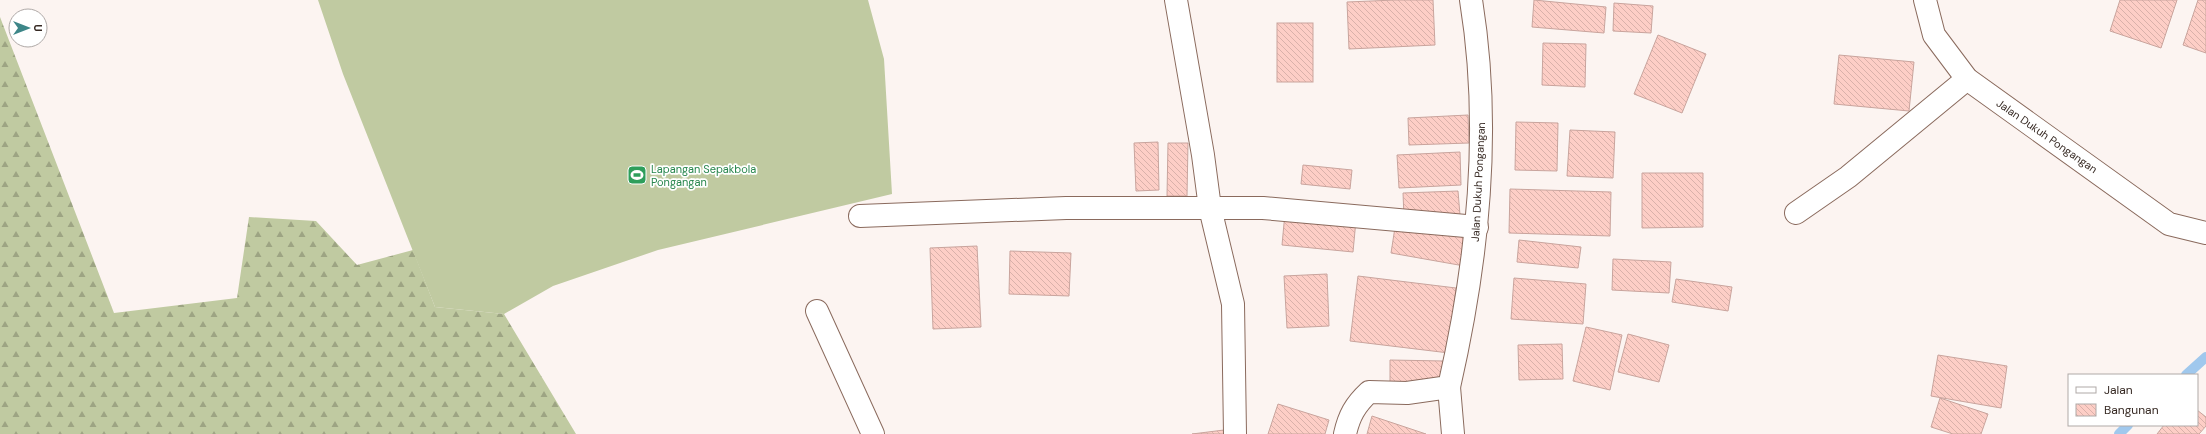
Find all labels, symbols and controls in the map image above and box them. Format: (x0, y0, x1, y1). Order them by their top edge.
north arrow (8, 8, 48, 48)
text: U (31, 24, 45, 32)
street label: Jalan Dukuh Pongangan (1994, 96, 2100, 176)
street label: Jalan Dukuh Pongangan (1468, 122, 1488, 242)
place label: Lapangan Sepakbola Pongangan (651, 162, 756, 189)
sports icon: Lapangan Sepakbola Pongangan (626, 164, 648, 186)
legend (2068, 374, 2198, 426)
text: Jalan (2104, 382, 2133, 398)
text: Bangunan (2104, 402, 2159, 418)

